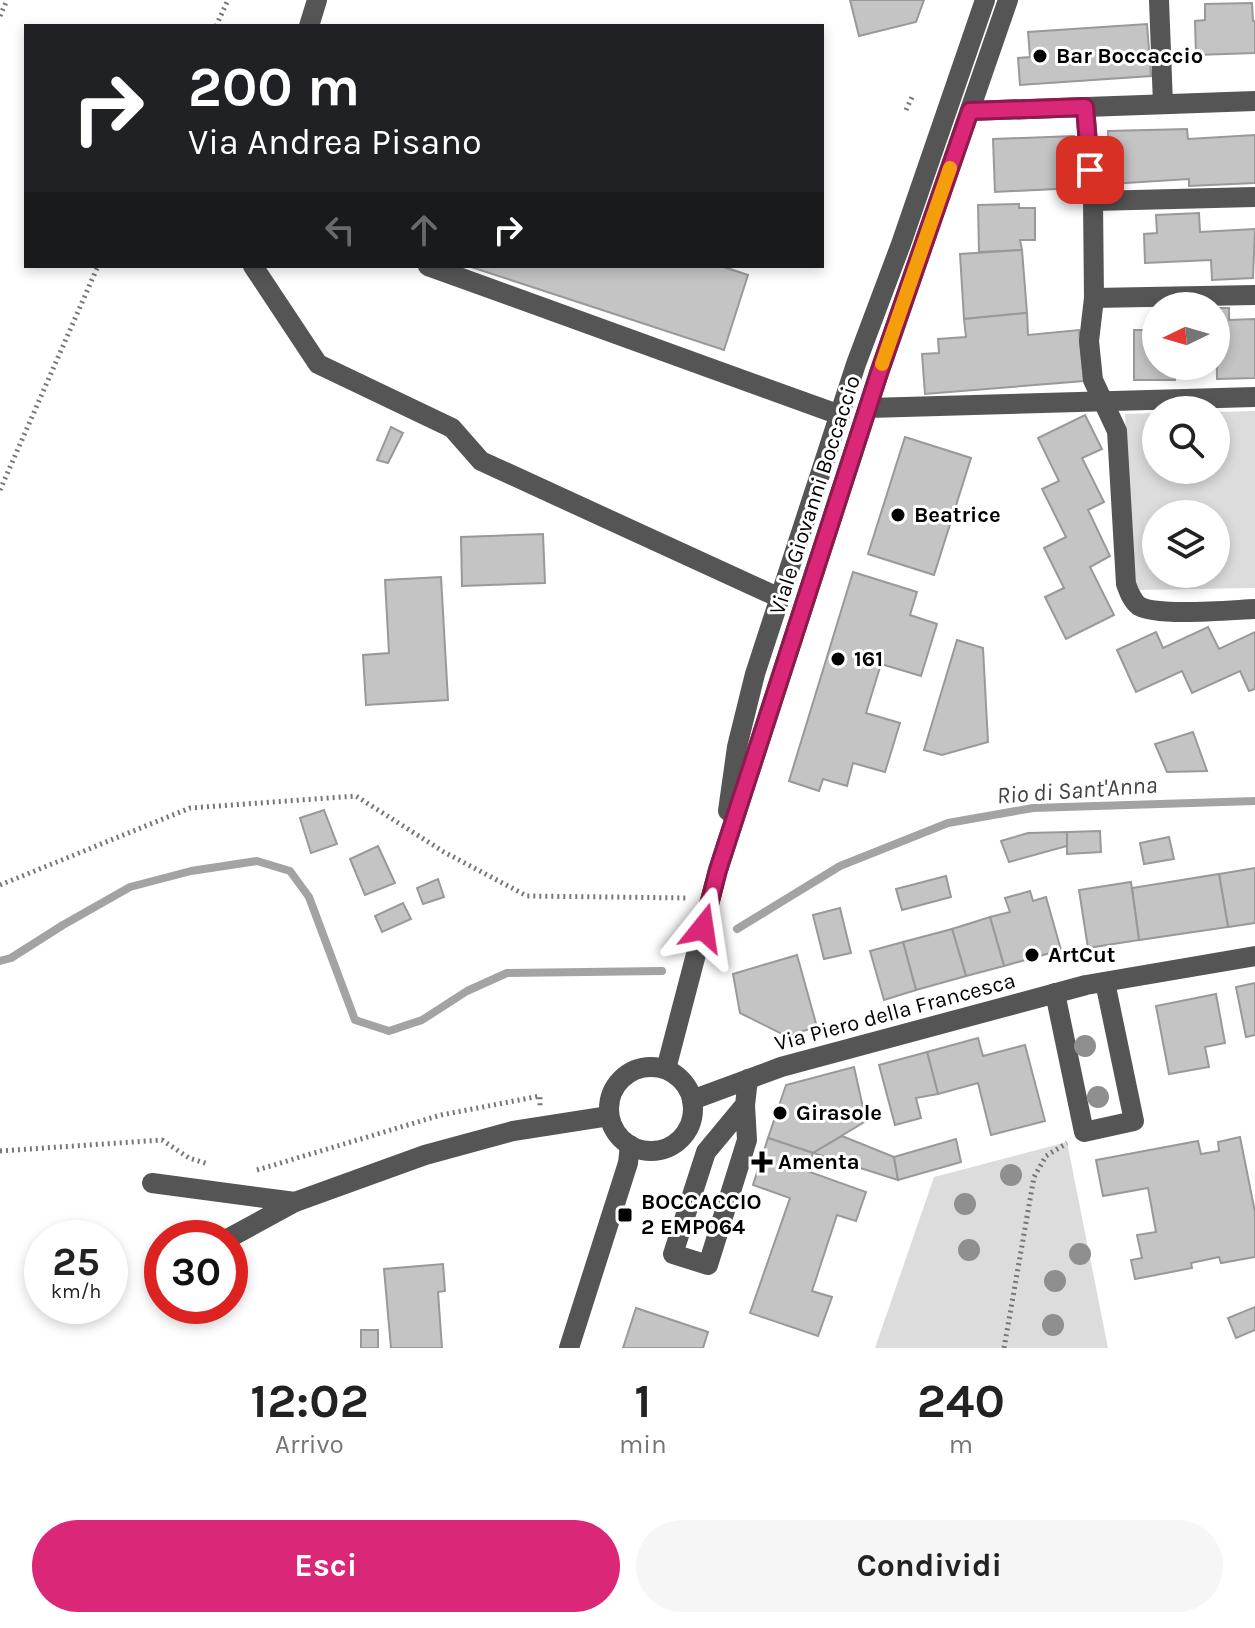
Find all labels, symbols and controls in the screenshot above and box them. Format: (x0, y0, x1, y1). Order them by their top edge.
place label: Bar Boccaccio (1056, 43, 1203, 69)
marker: Bar Boccaccio (1031, 47, 1049, 65)
text: 200 m (188, 54, 360, 119)
icon: right (56, 56, 160, 160)
text: Via Andrea Pisano (188, 121, 482, 163)
pin (1056, 136, 1124, 204)
icon: arrive (1068, 148, 1112, 192)
icon: left (318, 208, 362, 252)
icon: ahead (402, 208, 446, 252)
icon: right (486, 208, 530, 252)
north arrow (1142, 292, 1230, 380)
map controls (1142, 292, 1230, 588)
street label: Viale Giovanni Boccaccio (764, 372, 866, 618)
button: search (1142, 396, 1230, 484)
button: layers (1142, 500, 1230, 588)
place label: Beatrice (914, 502, 1001, 528)
marker: Beatrice (889, 506, 907, 524)
place label: 161 (854, 646, 883, 672)
marker: 161 (829, 650, 847, 668)
water label: Rio di Sant'Anna (996, 770, 1158, 810)
position arrow (661, 886, 745, 970)
place label: ArtCut (1048, 942, 1116, 968)
marker: ArtCut (1023, 946, 1041, 964)
street label: Via Piero della Francesca (772, 967, 1018, 1057)
place label: Girasole (796, 1100, 882, 1126)
marker: Girasole (771, 1104, 789, 1122)
place label: Amenta (778, 1149, 860, 1175)
marker: Amenta (753, 1153, 771, 1171)
place label: BOCCACCIO 2 EMP064 (641, 1189, 762, 1240)
marker: BOCCACCIO 2 EMP064 (616, 1206, 634, 1224)
speed limit sign: 30 (144, 1220, 248, 1324)
text: 25 (52, 1238, 100, 1285)
text: km/h (51, 1280, 101, 1303)
text: 12:02 (250, 1373, 369, 1429)
text: 1 (634, 1373, 651, 1429)
text: 240 (917, 1373, 1005, 1429)
text: Arrivo (275, 1429, 344, 1460)
text: min (619, 1429, 667, 1460)
text: m (949, 1429, 973, 1460)
button: Esci (32, 1520, 620, 1612)
button: Condividi (636, 1520, 1223, 1612)

